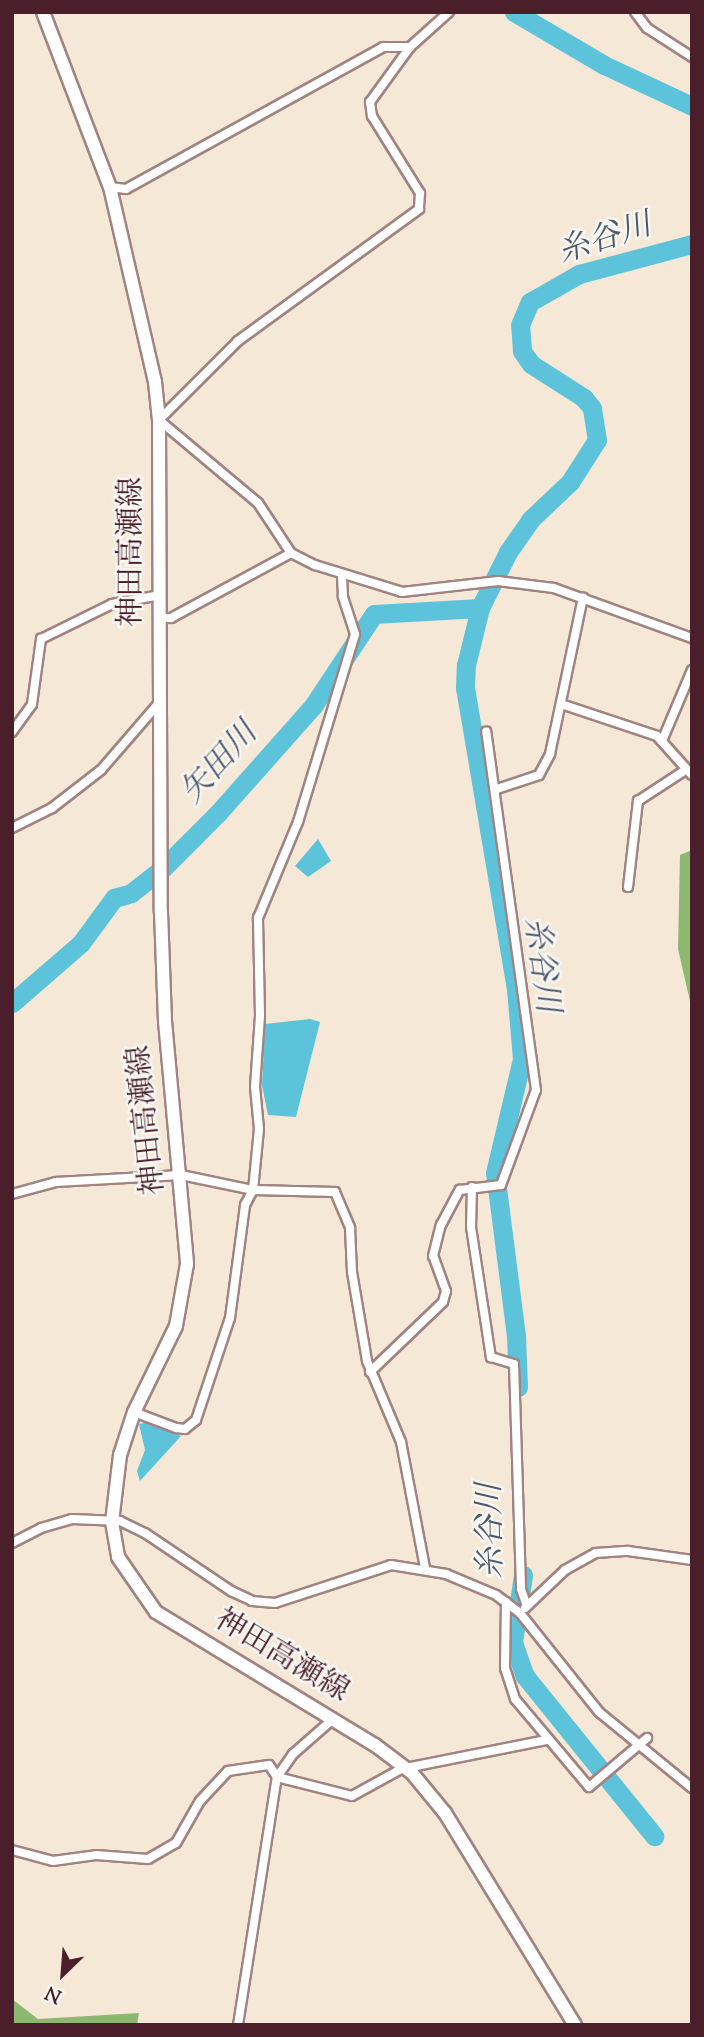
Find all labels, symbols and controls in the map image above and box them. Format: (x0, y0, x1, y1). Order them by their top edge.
water label: 糸谷川 (553, 207, 657, 273)
street label: 神田高瀬線 (115, 477, 151, 627)
water label: 矢田川 (174, 715, 266, 813)
water label: 糸谷川 (514, 915, 566, 1015)
street label: 神田高瀬線 (122, 1044, 174, 1196)
water label: 糸谷川 (472, 1483, 512, 1579)
street label: 神田高瀬線 (207, 1603, 355, 1711)
north arrow (28, 1939, 98, 2009)
text: N (41, 1978, 67, 2009)

